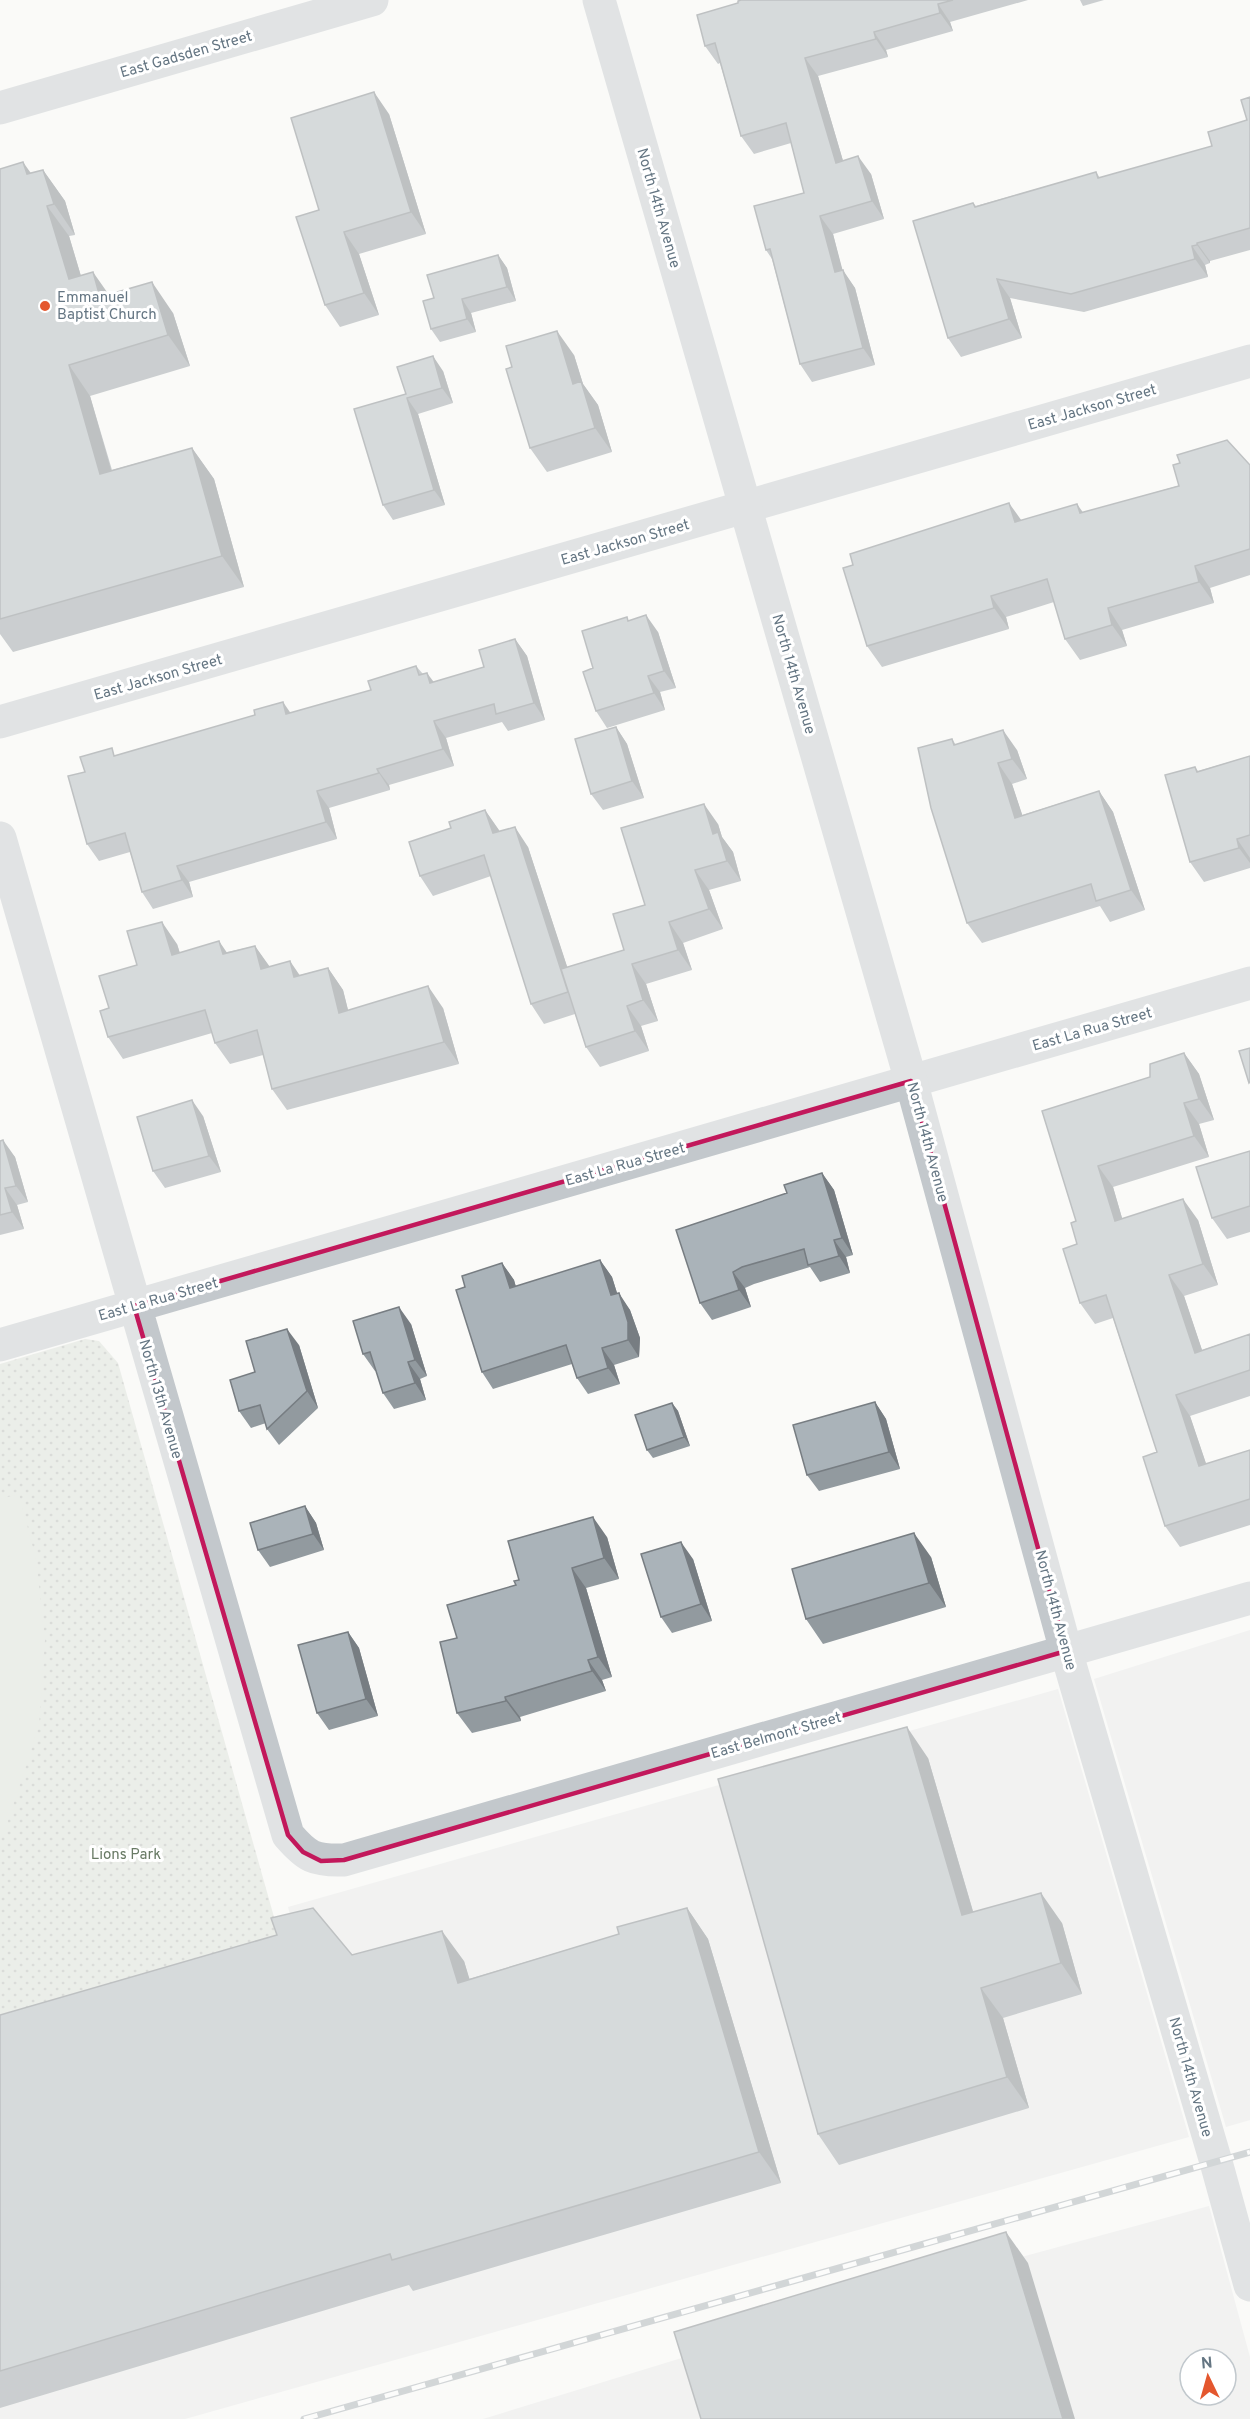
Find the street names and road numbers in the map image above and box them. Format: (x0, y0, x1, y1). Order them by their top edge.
street label: East Gadsden Street (118, 27, 255, 83)
street label: North 14th Avenue (631, 146, 684, 271)
street label: East Jackson Street (1026, 381, 1159, 436)
street label: East Jackson Street (559, 516, 692, 571)
street label: North 14th Avenue (766, 612, 819, 737)
street label: East Jackson Street (92, 651, 225, 706)
street label: East La Rua Street (1030, 1004, 1154, 1057)
street label: North 14th Avenue (901, 1080, 952, 1205)
street label: East La Rua Street (563, 1139, 687, 1192)
street label: East La Rua Street (96, 1274, 220, 1327)
street label: North 13th Avenue (133, 1337, 186, 1461)
street label: North 14th Avenue (1029, 1548, 1080, 1673)
street label: East Belmont Street (709, 1709, 844, 1764)
street label: North 14th Avenue (1163, 2015, 1216, 2140)

